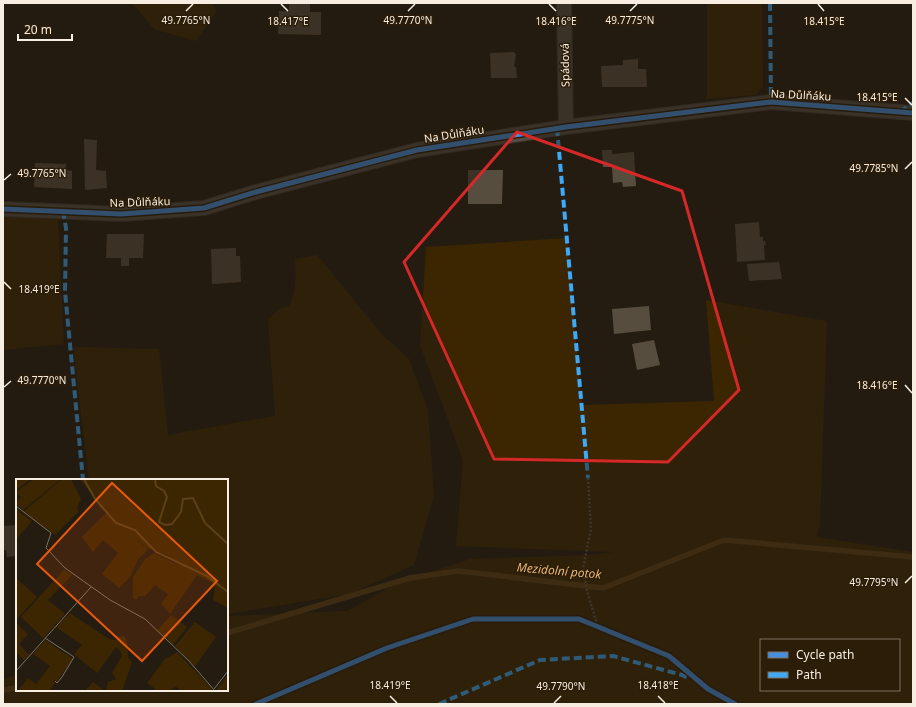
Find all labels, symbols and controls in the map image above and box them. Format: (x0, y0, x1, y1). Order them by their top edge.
text: 49.7765°N (162, 13, 210, 27)
text: 49.7770°N (384, 13, 432, 27)
text: 49.7775°N (606, 13, 654, 27)
text: 18.417°E (267, 14, 309, 28)
text: 18.416°E (535, 14, 577, 28)
text: 18.415°E (803, 14, 845, 28)
scale bar (18, 16, 72, 42)
text: 20 m (24, 21, 52, 38)
street label: Spádová (557, 43, 572, 87)
street label: Na Důlňáku (770, 85, 832, 104)
text: 18.415°E (856, 90, 898, 104)
street label: Na Důlňáku (423, 121, 485, 146)
text: 49.7785°N (850, 161, 898, 175)
text: 49.7765°N (18, 166, 66, 180)
street label: Na Důlňáku (109, 193, 171, 210)
text: 18.419°E (18, 282, 60, 296)
text: 49.7770°N (18, 373, 66, 387)
text: 18.416°E (856, 378, 898, 392)
inset map (16, 479, 228, 691)
water label: Mezidolní potok (516, 558, 603, 583)
text: 49.7795°N (850, 575, 898, 589)
legend (760, 639, 900, 691)
text: Cycle path (796, 646, 854, 663)
text: Path (796, 666, 822, 683)
text: 18.419°E (369, 678, 411, 692)
text: 18.418°E (637, 678, 679, 692)
text: 49.7790°N (537, 679, 585, 693)

